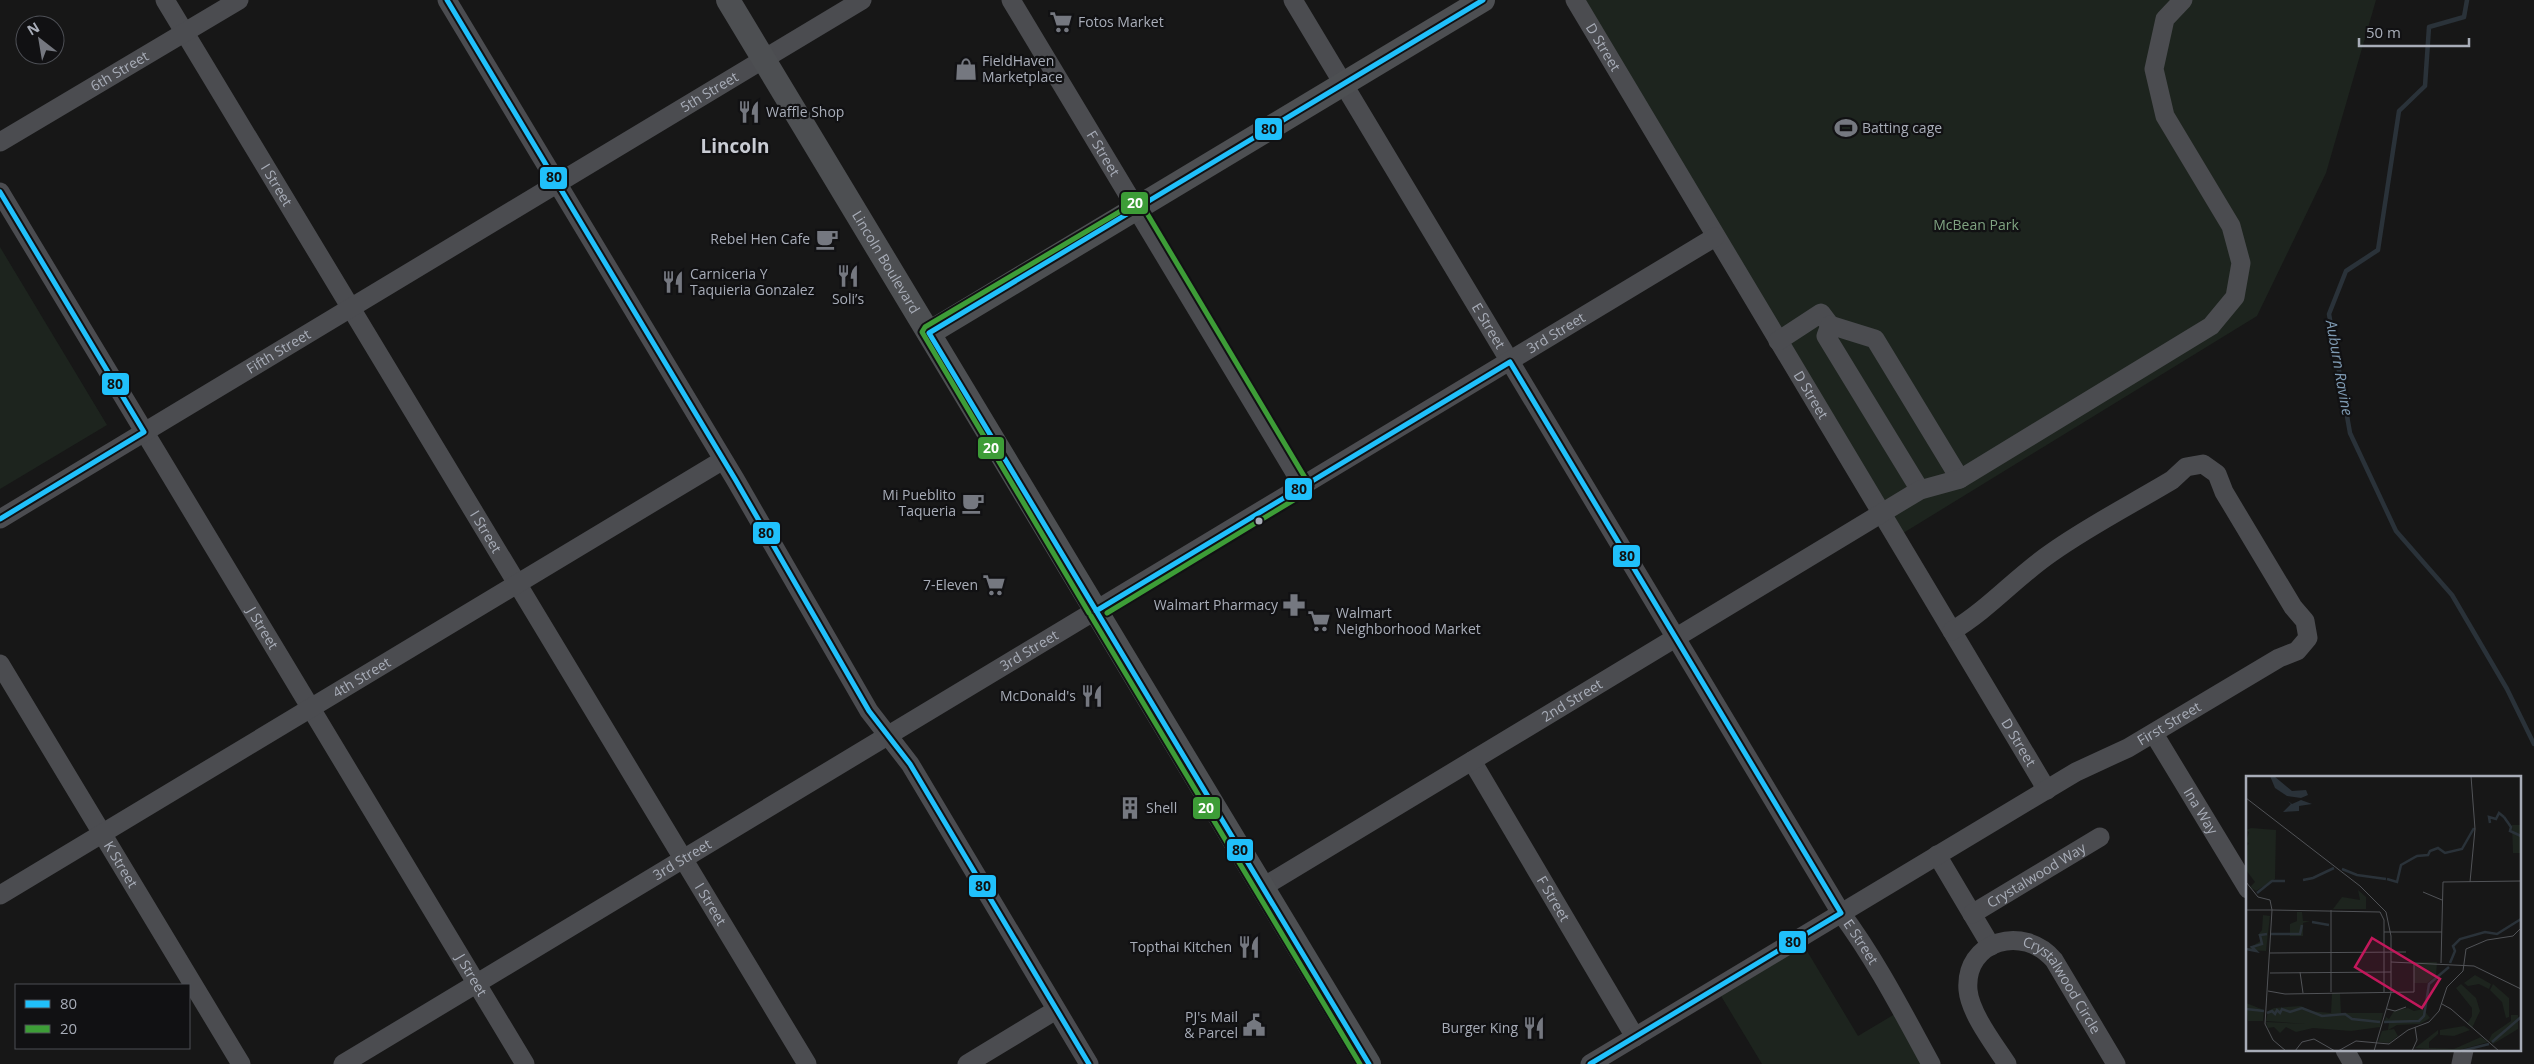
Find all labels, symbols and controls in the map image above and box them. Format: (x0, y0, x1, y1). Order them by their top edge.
supermarket icon: Fotos Market (1048, 9, 1074, 35)
place label: Fotos Market (1078, 12, 1164, 31)
north arrow (15, 15, 65, 65)
scale bar (2359, 15, 2469, 47)
text: N (23, 17, 43, 40)
street label: D Street (1582, 19, 1625, 75)
text: 50 m (2366, 22, 2401, 42)
street label: 6th Street (87, 46, 152, 95)
place label: FieldHaven Marketplace (982, 51, 1063, 86)
shop icon: FieldHaven Marketplace (953, 56, 979, 82)
street label: 5th Street (677, 67, 742, 116)
restaurant icon: Waffle Shop (736, 99, 762, 125)
place label: Waffle Shop (766, 102, 844, 121)
sports icon: Batting cage (1833, 115, 1859, 141)
line badge: 80 (1254, 117, 1283, 141)
place label: Batting cage (1862, 118, 1942, 137)
text: 80 (1261, 119, 1277, 138)
street label: F Street (1083, 127, 1125, 180)
district label: Lincoln (701, 133, 769, 159)
street label: I Street (257, 160, 297, 210)
line badge: 80 (539, 166, 568, 190)
text: 80 (546, 167, 562, 186)
line badge: 20 (1120, 191, 1149, 215)
text: 20 (1127, 193, 1143, 212)
street label: Lincoln Boulevard (848, 207, 925, 317)
park label: McBean Park (1933, 215, 2019, 234)
cafe icon: Rebel Hen Cafe (814, 226, 840, 252)
place label: Rebel Hen Cafe (710, 229, 810, 248)
restaurant icon: Soli’s (835, 263, 861, 289)
place label: Carniceria Y Taquieria Gonzalez (690, 264, 815, 299)
restaurant icon: Carniceria Y Taquieria Gonzalez (660, 269, 686, 295)
place label: Soli’s (832, 289, 864, 308)
street label: E Street (1468, 299, 1510, 352)
street label: 3rd Street (1523, 308, 1588, 358)
water label: Auburn Ravine (2322, 317, 2358, 418)
street label: Fifth Street (242, 324, 314, 378)
street label: D Street (1790, 367, 1833, 422)
line badge: 80 (101, 372, 130, 396)
text: 80 (107, 374, 123, 393)
line badge: 20 (977, 436, 1005, 460)
text: 20 (983, 438, 999, 457)
line badge: 80 (1284, 477, 1313, 501)
text: 80 (1291, 479, 1307, 498)
place label: Mi Pueblito Taqueria (882, 485, 956, 520)
cafe icon: Mi Pueblito Taqueria (960, 490, 986, 516)
street label: I Street (466, 507, 506, 556)
unlabelled marker (1254, 516, 1264, 526)
line badge: 80 (752, 521, 781, 545)
text: 80 (758, 523, 774, 542)
line badge: 80 (1612, 544, 1641, 568)
text: 80 (1619, 546, 1635, 565)
supermarket icon: 7-Eleven (981, 572, 1007, 598)
place label: 7-Eleven (923, 575, 978, 594)
pharmacy icon: Walmart Pharmacy (1281, 592, 1307, 618)
place label: Walmart Pharmacy (1154, 595, 1279, 614)
street label: J Street (242, 601, 283, 653)
place label: Walmart Neighborhood Market (1336, 603, 1481, 638)
supermarket icon: Walmart Neighborhood Market (1306, 608, 1332, 634)
street label: 3rd Street (996, 625, 1062, 675)
street label: 4th Street (329, 652, 394, 702)
street label: 2nd Street (1538, 674, 1606, 726)
restaurant icon: McDonald's (1079, 683, 1105, 709)
place label: McDonald's (1000, 686, 1076, 705)
street label: First Street (2133, 697, 2204, 749)
street label: D Street (1997, 715, 2041, 770)
inset map (2246, 776, 2522, 1052)
street label: Ina Way (2180, 784, 2223, 839)
building icon: Shell (1117, 795, 1143, 821)
line badge: 20 (1192, 796, 1221, 820)
place label: Shell (1146, 798, 1177, 817)
text: 20 (1198, 798, 1214, 817)
street label: 3rd Street (649, 834, 715, 884)
street label: K Street (100, 837, 143, 891)
street label: Crystalwood Way (1983, 837, 2090, 912)
line badge: 80 (1226, 838, 1254, 862)
text: 80 (1232, 840, 1248, 859)
street label: F Street (1533, 872, 1575, 925)
line badge: 80 (968, 874, 997, 898)
text: 80 (975, 876, 991, 895)
street label: I Street (691, 879, 731, 929)
street label: E Street (1839, 915, 1883, 968)
line badge: 80 (1778, 930, 1807, 954)
text: 80 (1785, 932, 1801, 951)
street label: Crystalwood Circle (2021, 932, 2106, 1037)
restaurant icon: Topthai Kitchen (1236, 934, 1262, 960)
place label: Topthai Kitchen (1130, 937, 1232, 956)
street label: J Street (451, 948, 492, 1000)
legend (15, 984, 190, 1049)
text: 80 (60, 993, 77, 1013)
place label: PJ's Mail & Parcel (1184, 1007, 1238, 1042)
public building icon: PJ's Mail & Parcel (1241, 1012, 1267, 1038)
restaurant icon: Burger King (1521, 1015, 1547, 1041)
text: 20 (60, 1018, 77, 1038)
place label: Burger King (1442, 1018, 1518, 1037)

